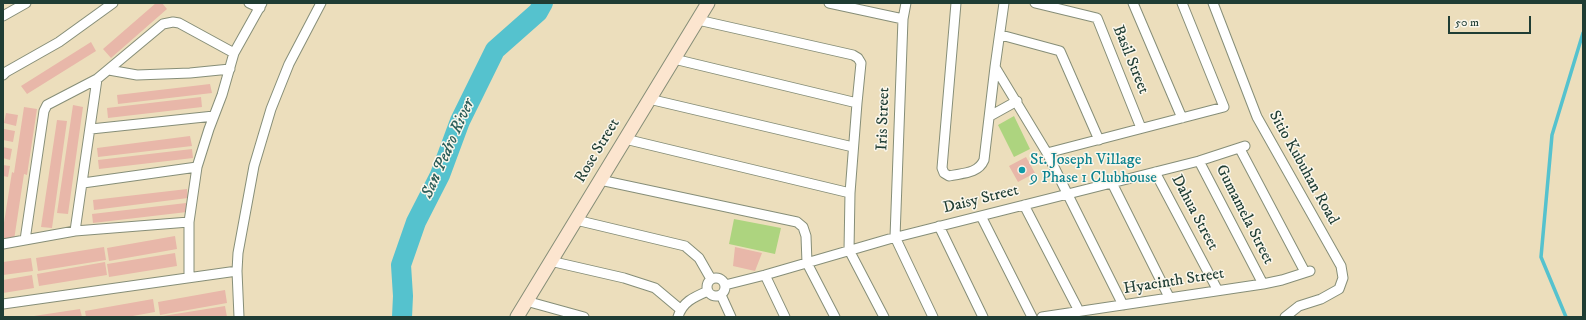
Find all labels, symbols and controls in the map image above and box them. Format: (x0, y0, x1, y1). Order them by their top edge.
scale bar (1450, 8, 1533, 34)
text: 50 m (1455, 15, 1479, 30)
street label: Basil Street (1108, 23, 1152, 97)
street label: Iris Street (873, 87, 895, 151)
water label: San Pedro River (418, 96, 480, 202)
street label: Sitio Kubuhan Road (1264, 108, 1342, 228)
street label: Rose Street (571, 115, 625, 187)
place label: St. Joseph Village 9 Phase 1 Clubhouse (1030, 151, 1157, 189)
street label: Gumamela Street (1211, 162, 1277, 268)
marker: St. Joseph Village 9 Phase 1 Clubhouse (1017, 165, 1027, 175)
street label: Dahua Street (1166, 172, 1222, 254)
street label: Daisy Street (941, 181, 1021, 219)
street label: Hyacinth Street (1122, 265, 1226, 299)

